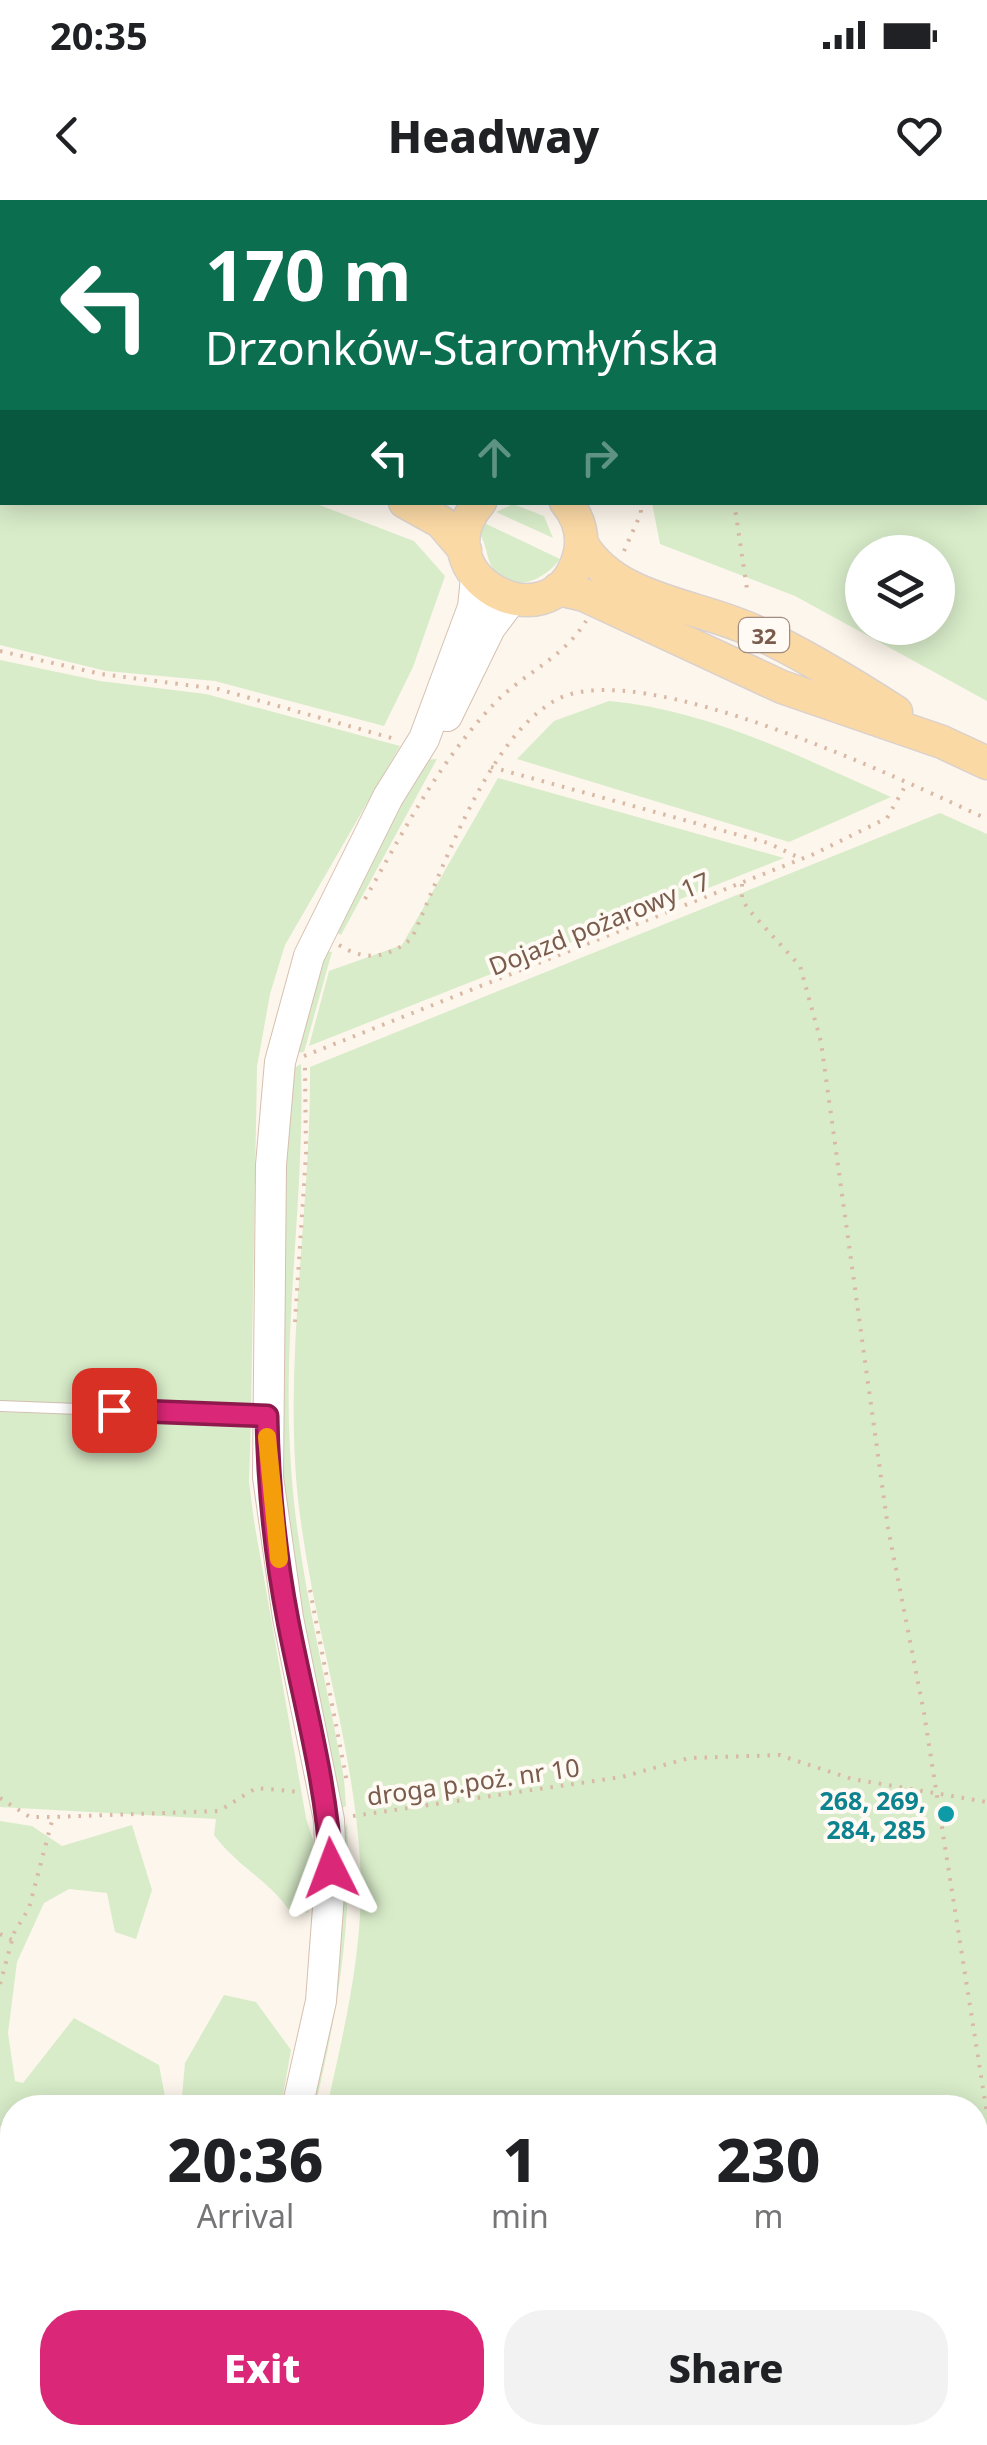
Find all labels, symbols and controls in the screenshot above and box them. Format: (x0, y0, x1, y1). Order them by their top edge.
text: 20:35 (50, 9, 148, 61)
text: Headway (388, 105, 599, 166)
icon: back (40, 108, 95, 163)
icon: heart (892, 108, 947, 163)
text: 170 m (205, 226, 412, 322)
icon: left (40, 240, 170, 370)
text: Drzonków-Staromłyńska (205, 317, 719, 378)
icon: left (362, 430, 417, 485)
icon: ahead (467, 430, 522, 485)
icon: right (572, 430, 627, 485)
map controls (845, 535, 955, 645)
button: layers (845, 535, 955, 645)
road number: 32 (739, 618, 789, 652)
street label: Dojazd pożarowy 17 (483, 863, 715, 983)
pin (72, 1368, 157, 1453)
icon: arrive (87, 1383, 142, 1438)
street label: droga p.poż. nr 10 (364, 1749, 582, 1813)
place label: 268, 269, 284, 285 (819, 1783, 926, 1846)
marker: 268, 269, 284, 285 (935, 1803, 957, 1825)
position arrow (279, 1816, 383, 1920)
text: 20:36 (168, 2118, 323, 2200)
text: 1 (503, 2118, 537, 2200)
text: 230 (716, 2118, 820, 2200)
text: Arrival (197, 2194, 294, 2237)
text: min (491, 2194, 549, 2237)
text: m (753, 2194, 783, 2237)
button: Exit (40, 2310, 484, 2425)
button: Share (504, 2310, 948, 2425)

